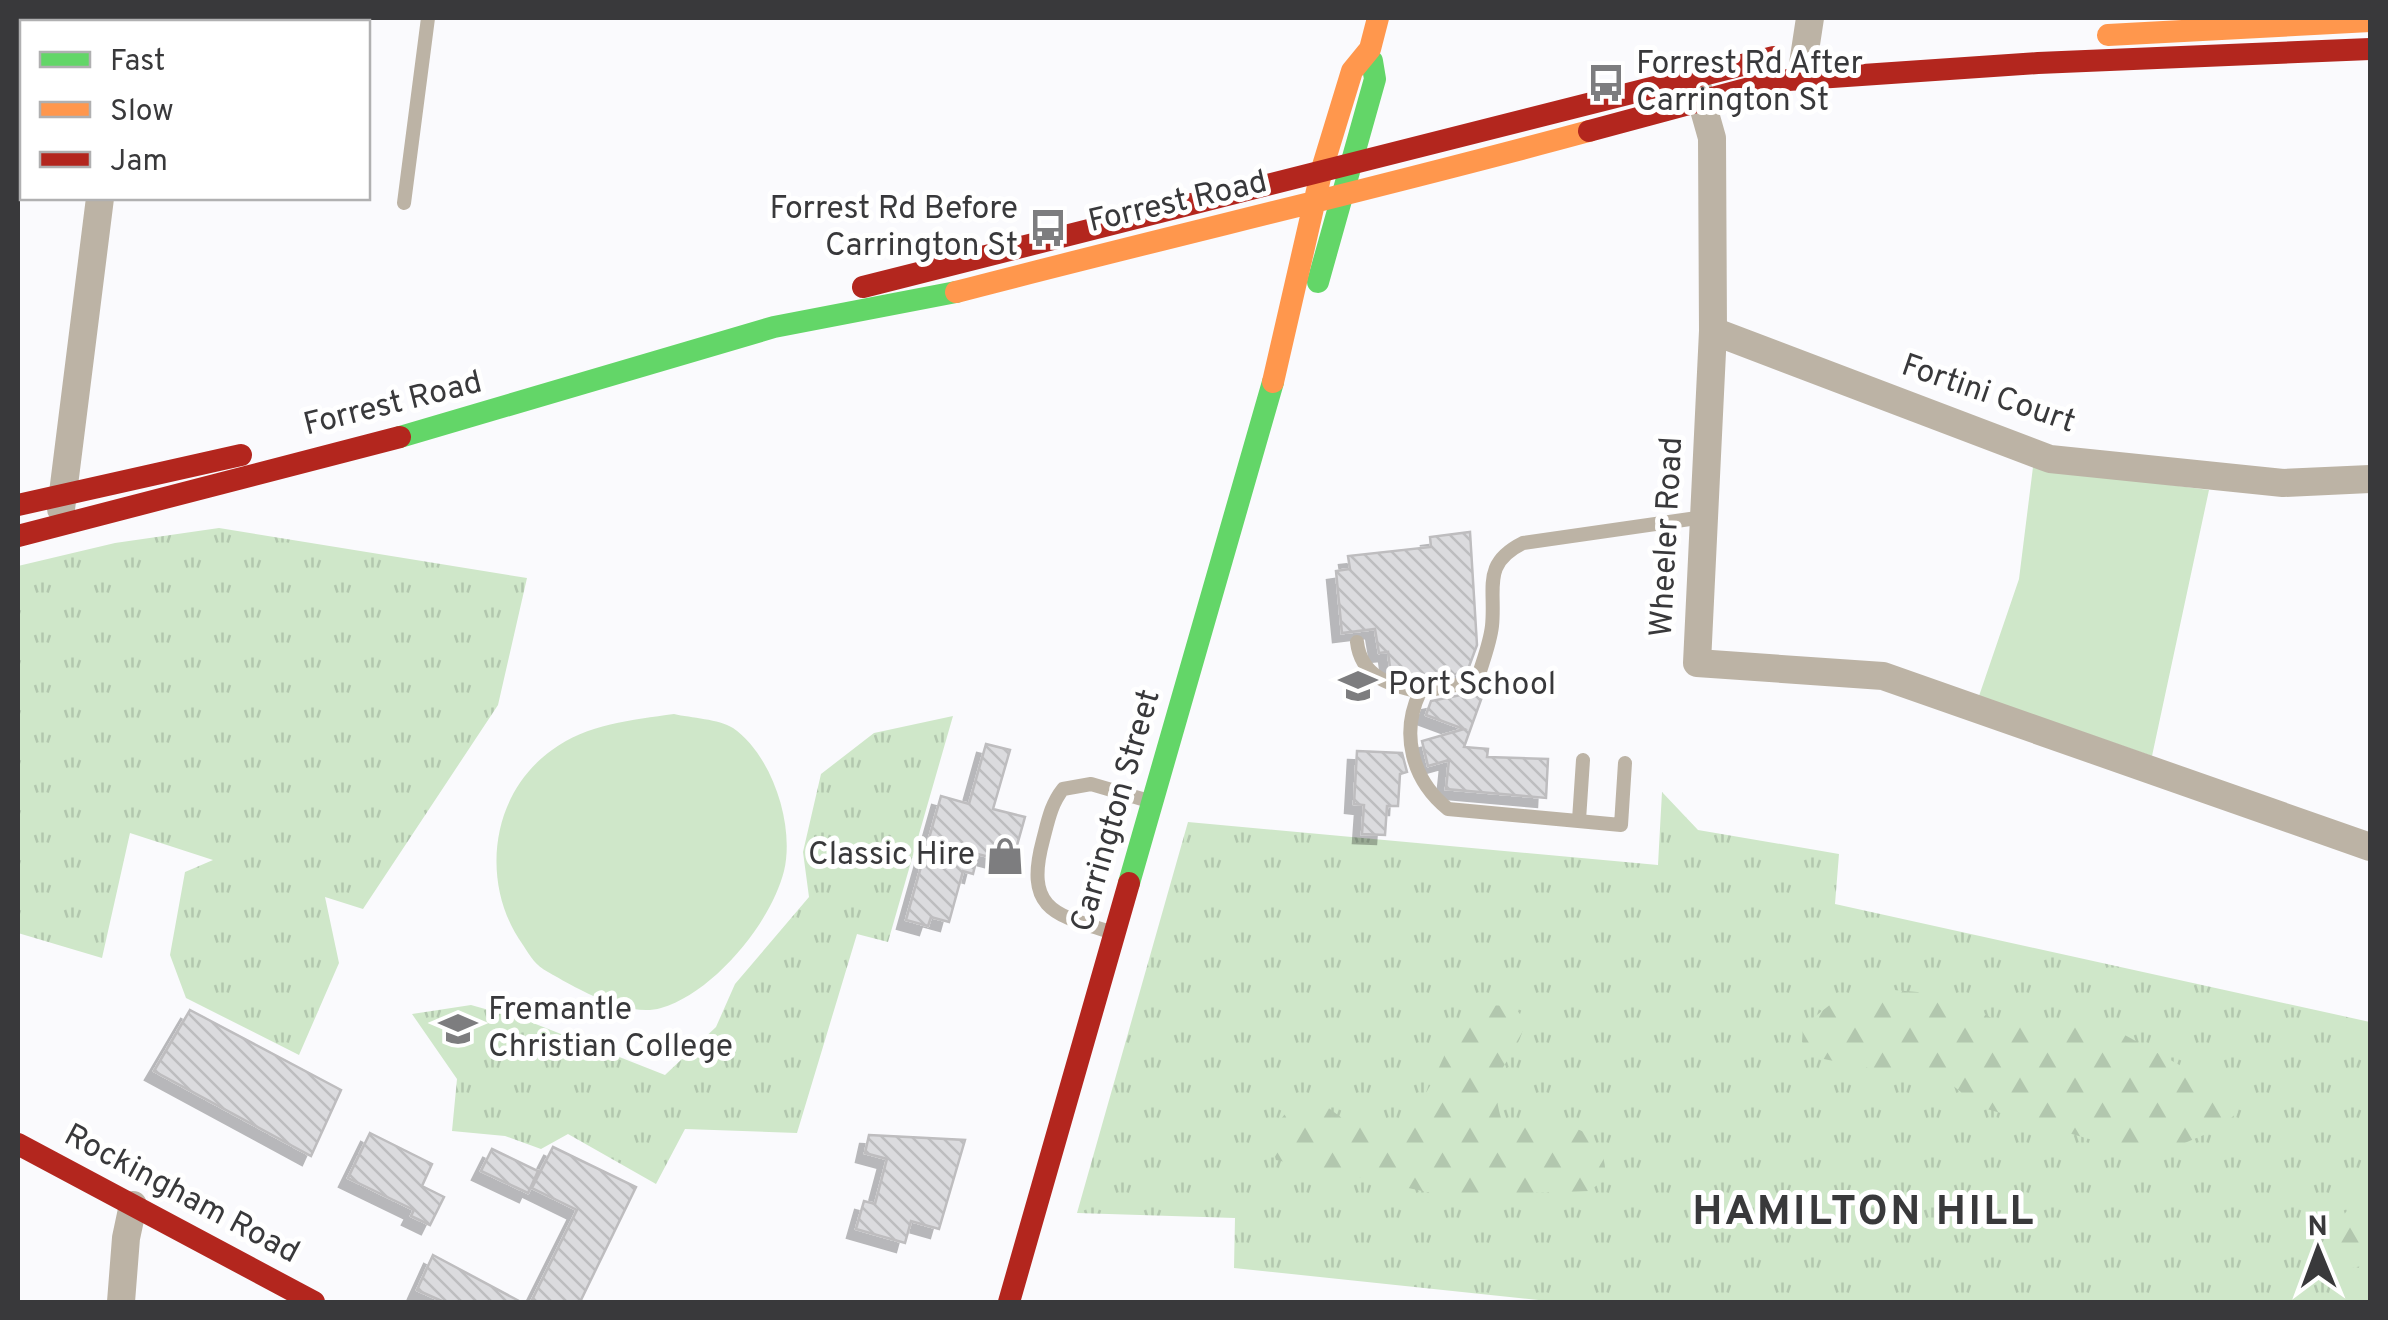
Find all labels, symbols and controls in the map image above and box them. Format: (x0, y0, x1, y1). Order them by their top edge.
legend (20, 20, 370, 200)
text: Fast (110, 44, 165, 81)
place label: Forrest Rd After Carrington St (1636, 45, 1863, 122)
bus stop icon: Forrest Rd After Carrington St (1585, 62, 1627, 104)
text: Slow (110, 94, 174, 131)
text: Jam (110, 144, 168, 181)
street label: Forrest Road (1085, 163, 1271, 243)
place label: Forrest Rd Before Carrington St (769, 190, 1018, 267)
bus stop icon: Forrest Rd Before Carrington St (1027, 207, 1069, 249)
street label: Fortini Court (1896, 347, 2080, 443)
street label: Forrest Road (300, 364, 486, 446)
street label: Wheeler Road (1643, 436, 1693, 638)
school or university icon: Port School (1337, 665, 1379, 707)
place label: Port School (1388, 666, 1556, 706)
street label: Carrington Street (1063, 685, 1171, 937)
shop icon: Classic Hire (984, 835, 1026, 877)
place label: Classic Hire (808, 836, 975, 876)
place label: Fremantle Christian College (488, 991, 733, 1068)
school or university icon: Fremantle Christian College (437, 1008, 479, 1050)
street label: Rockingham Road (57, 1116, 305, 1274)
district label: HAMILTON HILL (1692, 1187, 2036, 1240)
north arrow (2268, 1200, 2368, 1300)
text: N (2307, 1210, 2328, 1246)

